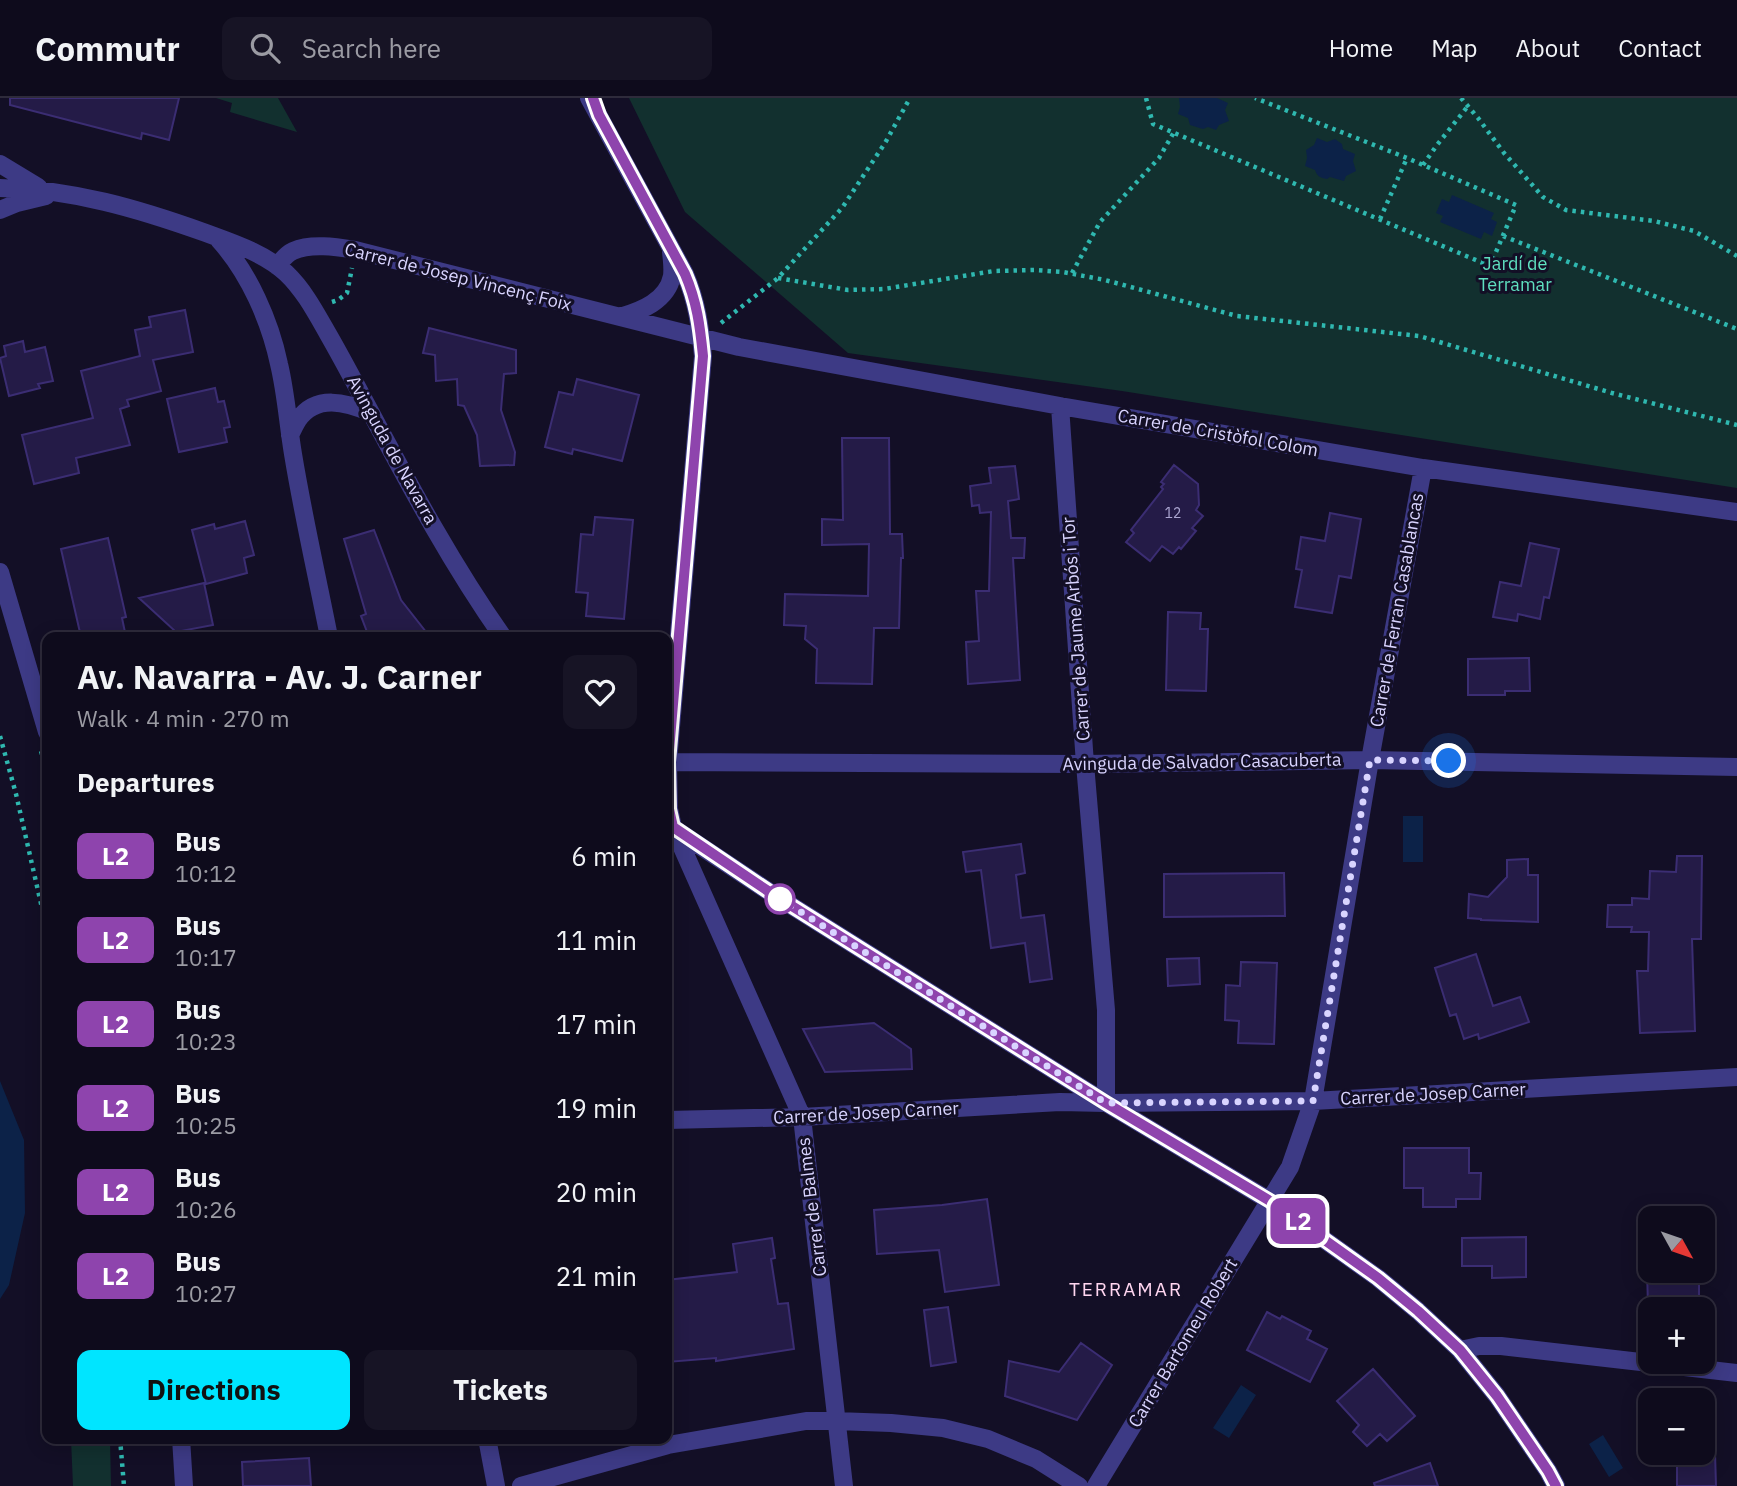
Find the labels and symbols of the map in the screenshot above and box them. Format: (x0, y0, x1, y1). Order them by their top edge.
street label: Carrer de Josep Vincenç Foix (342, 237, 574, 316)
park label: Jardí de Terramar (1478, 252, 1552, 296)
street label: Avinguda de Navarra (342, 371, 443, 528)
street label: Carrer de Cristòfol Colom (1116, 404, 1320, 461)
street label: Carrer de Ferran Casablancas (1365, 491, 1428, 729)
house number: 12 (1165, 504, 1181, 522)
street label: Carrer de Jaume Arbós i Tor (1056, 516, 1095, 742)
your location (1431, 743, 1466, 778)
street label: Avinguda de Salvador Casacuberta (1062, 748, 1342, 775)
unlabelled marker (765, 884, 795, 914)
street label: Carrer de Josep Carner (1340, 1077, 1527, 1110)
street label: Carrer de Josep Carner (773, 1096, 960, 1129)
street label: Carrer de Balmes (792, 1136, 831, 1278)
line badge: L2 (1266, 1198, 1330, 1244)
north arrow (1638, 1206, 1715, 1283)
street label: Carrer Bartomeu Robert (1123, 1254, 1242, 1432)
district label: TERRAMAR (1069, 1277, 1183, 1301)

